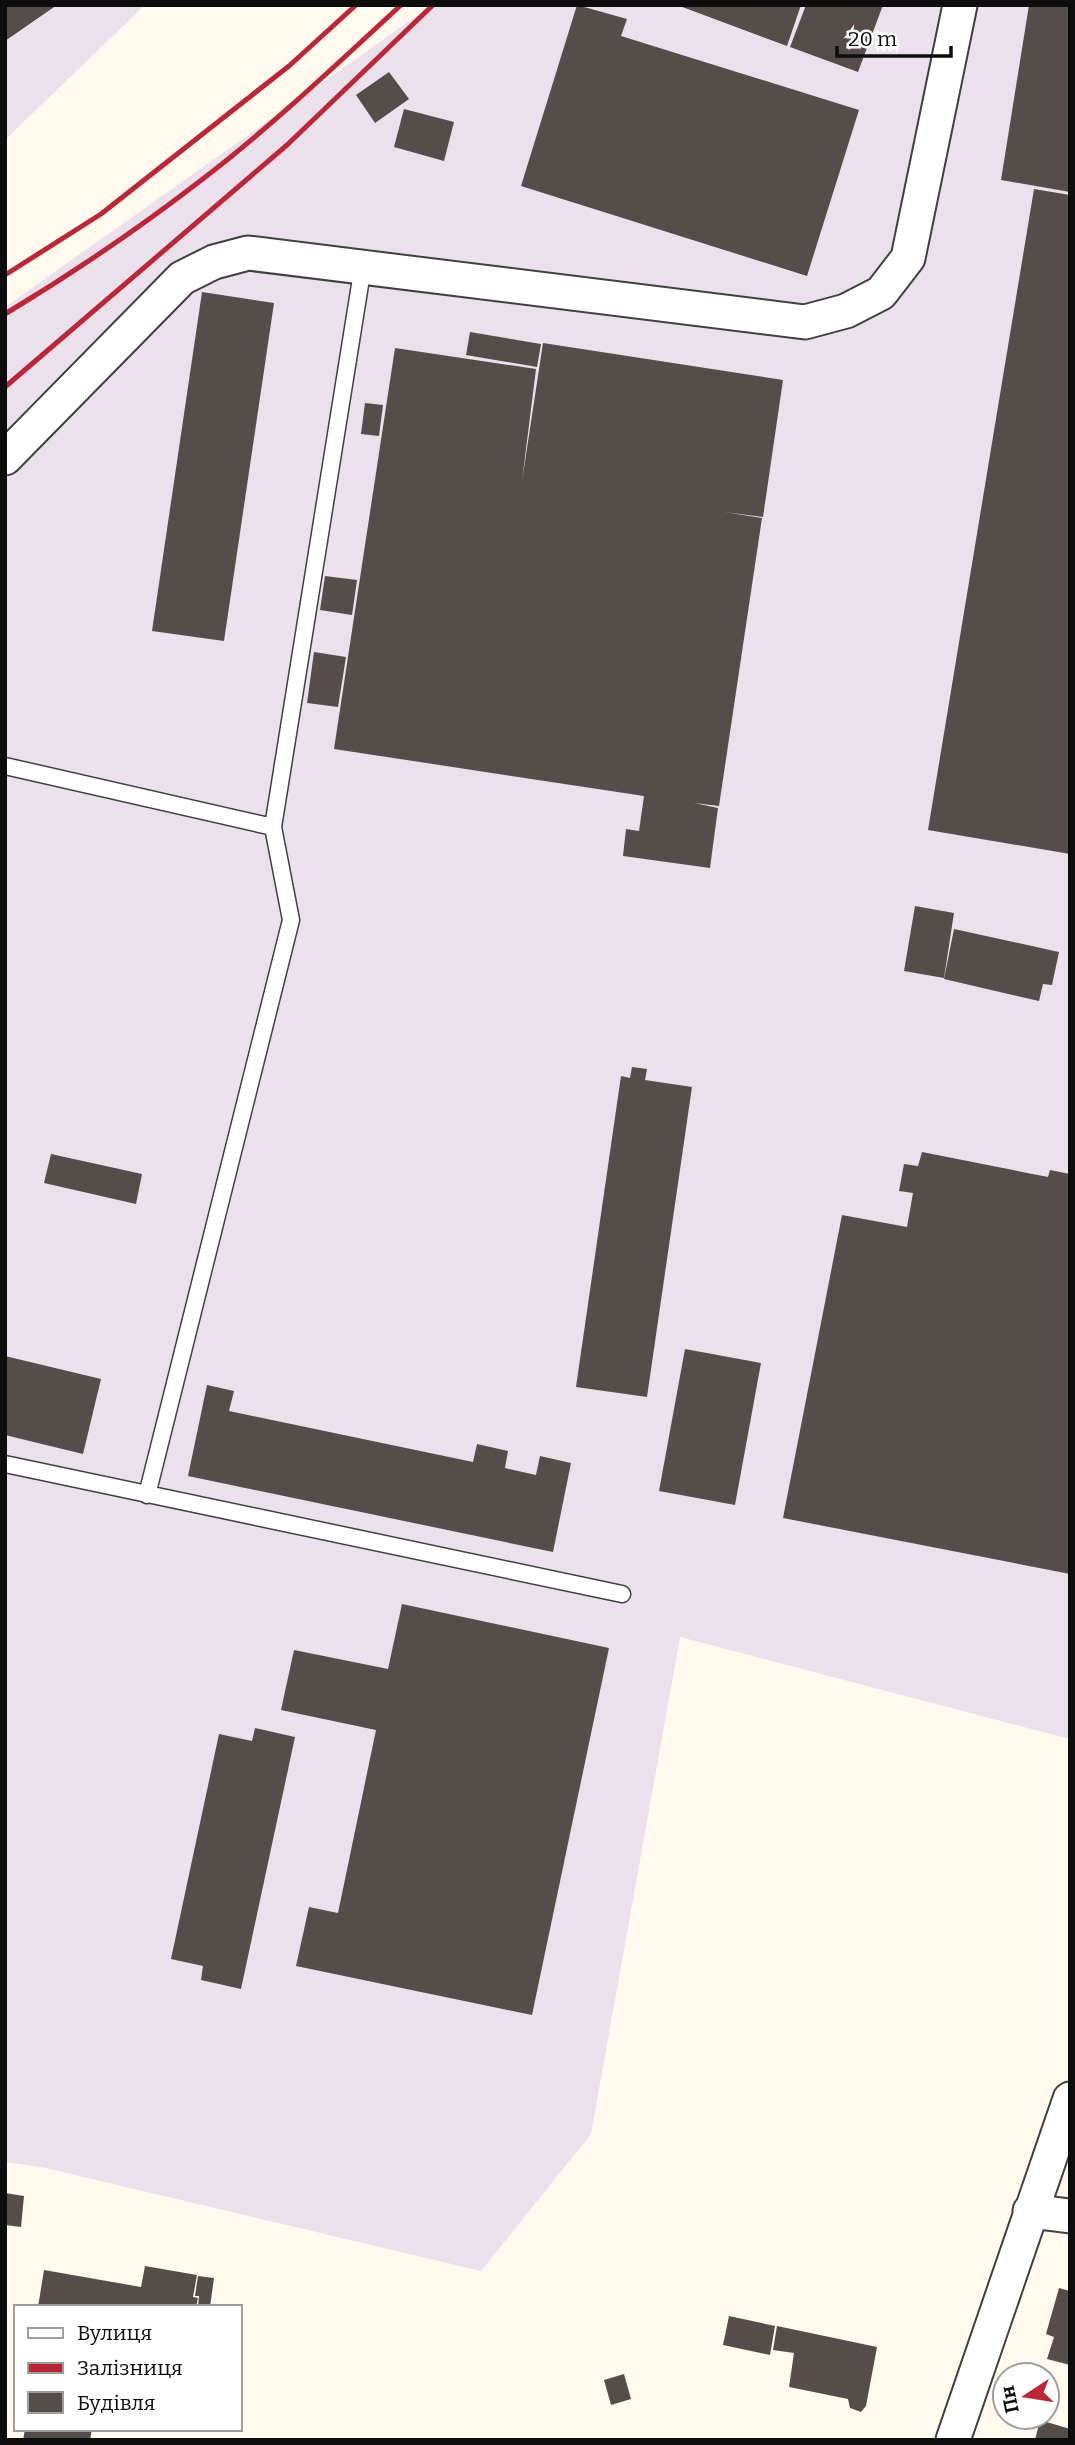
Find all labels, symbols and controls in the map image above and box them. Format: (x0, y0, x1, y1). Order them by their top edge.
scale bar (837, 14, 951, 58)
text: 20 m (848, 26, 897, 52)
legend (14, 2305, 242, 2431)
text: Вулиця (77, 2320, 152, 2346)
text: Залізниця (77, 2355, 183, 2381)
north arrow (991, 2361, 1061, 2431)
text: Пн (996, 2383, 1024, 2415)
text: Будівля (77, 2390, 155, 2416)

